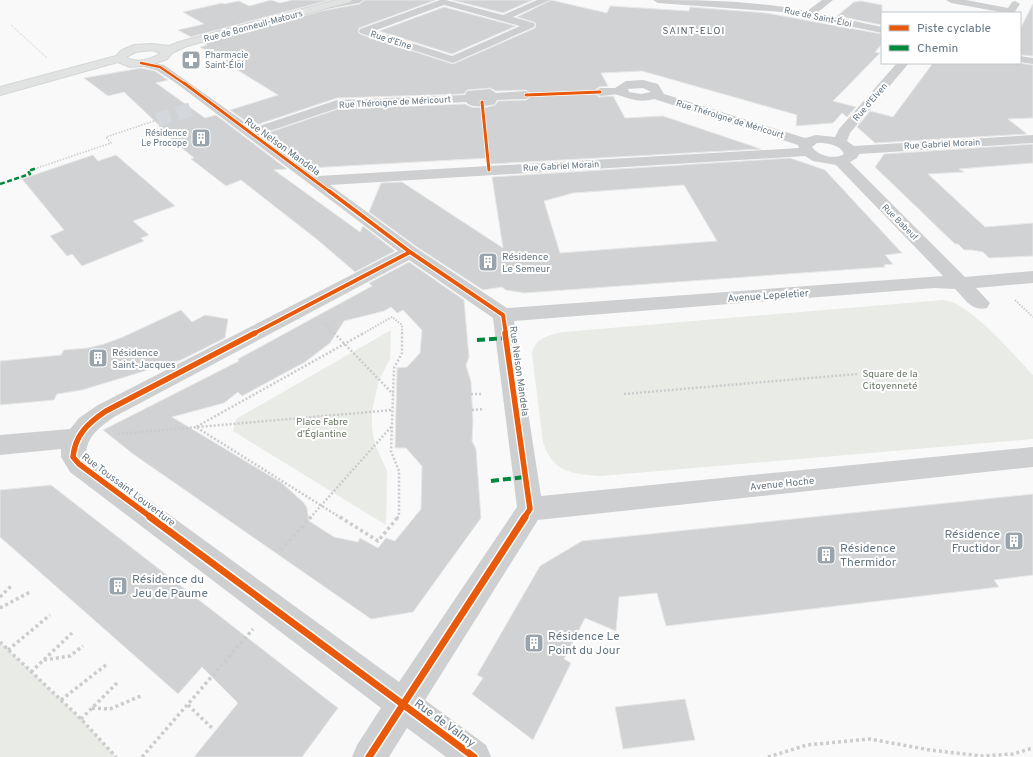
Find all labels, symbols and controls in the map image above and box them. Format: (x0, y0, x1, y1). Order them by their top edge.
street label: Rue de Saint-Éloi (783, 4, 853, 30)
street label: Rue de Bonneuil-Matours (202, 8, 304, 45)
legend (881, 12, 1021, 64)
text: Piste cyclable (917, 21, 991, 37)
district label: SAINT-ELOI (663, 25, 725, 38)
street label: Rue d'Elne (369, 29, 413, 52)
text: Chemin (917, 41, 958, 57)
pharmacy icon: Pharmacie Saint-Éloi (180, 49, 202, 71)
place label: Pharmacie Saint-Éloi (205, 50, 248, 71)
street label: Rue d'Elven (851, 81, 890, 124)
street label: Rue Théroigne de Méricourt (339, 94, 451, 111)
street label: Rue Théroigne de Méricourt (675, 98, 785, 141)
street label: Rue Nelson Mandela (242, 115, 323, 179)
building icon: Résidence Le Procope (190, 127, 212, 149)
place label: Résidence Le Procope (141, 128, 187, 149)
street label: Rue Gabriel Morain (904, 137, 980, 152)
street label: Rue Gabriel Morain (523, 159, 599, 174)
street label: Rue Babeuf (879, 202, 920, 243)
building icon: Résidence Le Semeur (477, 251, 499, 273)
place label: Résidence Le Semeur (502, 251, 550, 276)
street label: Avenue Lepeletier (727, 287, 809, 306)
street label: Rue Nelson Mandela (506, 325, 531, 417)
building icon: Résidence Saint-Jacques (87, 347, 109, 369)
place label: Résidence Saint-Jacques (112, 347, 176, 372)
park label: Square de la Citoyenneté (862, 368, 918, 393)
park label: Place Fabre d'Églantine (296, 416, 348, 441)
street label: Rue Toussaint Louverture (79, 451, 178, 530)
street label: Avenue Hoche (749, 475, 815, 494)
place label: Résidence Fructidor (944, 527, 1000, 557)
building icon: Résidence Fructidor (1003, 530, 1025, 552)
place label: Résidence Thermidor (840, 541, 897, 571)
building icon: Résidence Thermidor (815, 544, 837, 566)
place label: Résidence du Jeu de Paume (132, 572, 208, 602)
building icon: Résidence du Jeu de Paume (107, 575, 129, 597)
place label: Résidence Le Point du Jour (548, 629, 621, 659)
building icon: Résidence Le Point du Jour (523, 632, 545, 654)
street label: Rue de Valmy (410, 696, 478, 752)

